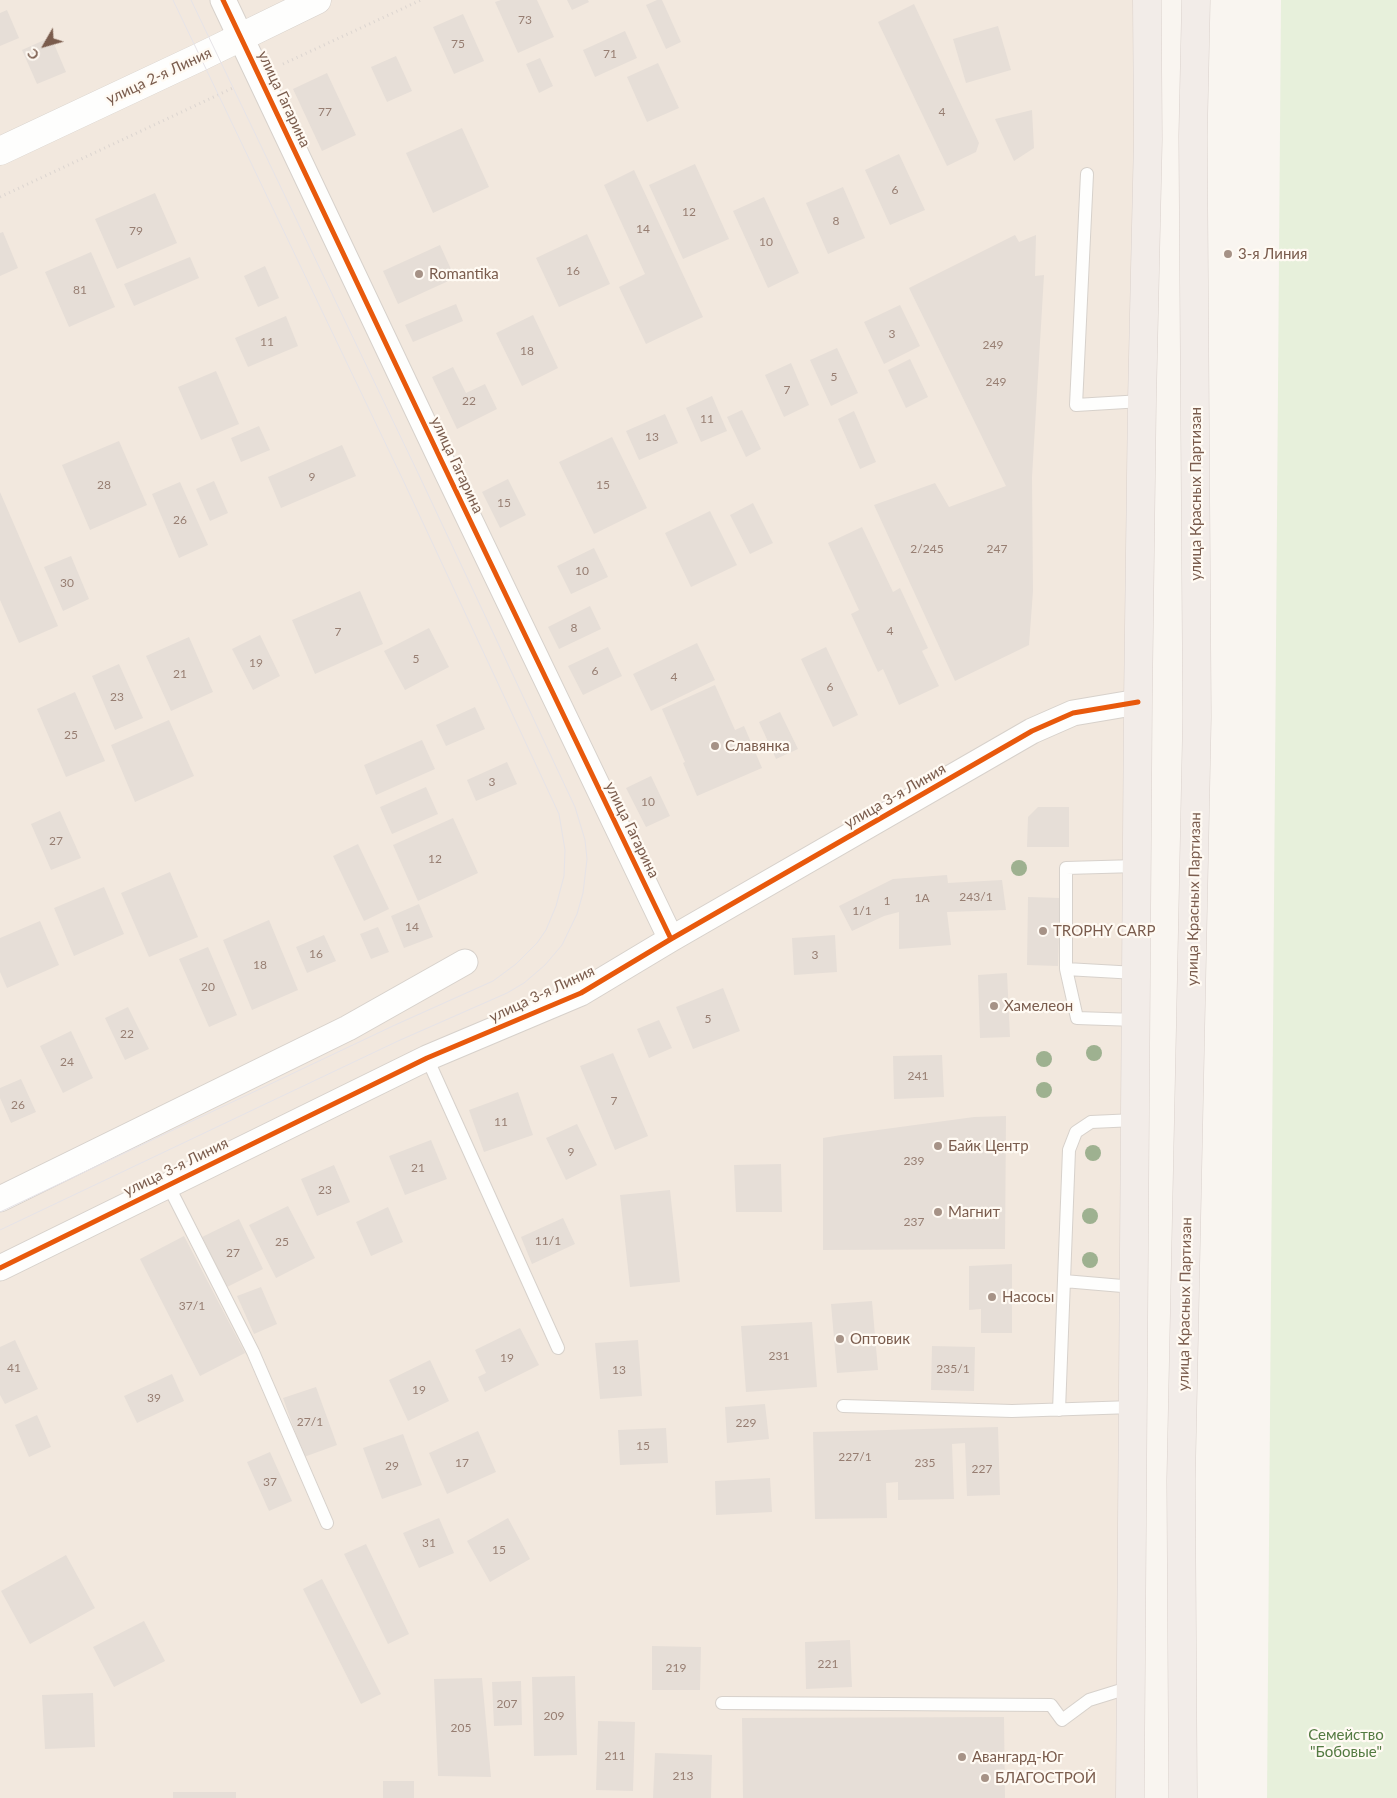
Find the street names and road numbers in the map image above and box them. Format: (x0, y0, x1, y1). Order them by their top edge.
street label: улица 2-я Линия (103, 44, 215, 108)
street label: улица Гагарина (254, 48, 314, 150)
street label: улица Красных Партизан (1187, 407, 1205, 581)
street label: улица Гагарина (427, 414, 487, 516)
street label: улица 3-я Линия (841, 760, 949, 832)
street label: улица Гагарина (601, 779, 663, 881)
street label: улица Красных Партизан (1183, 812, 1205, 986)
street label: улица 3-я Линия (486, 962, 598, 1026)
street label: улица 3-я Линия (121, 1134, 231, 1200)
street label: улица Красных Партизан (1174, 1217, 1196, 1391)

